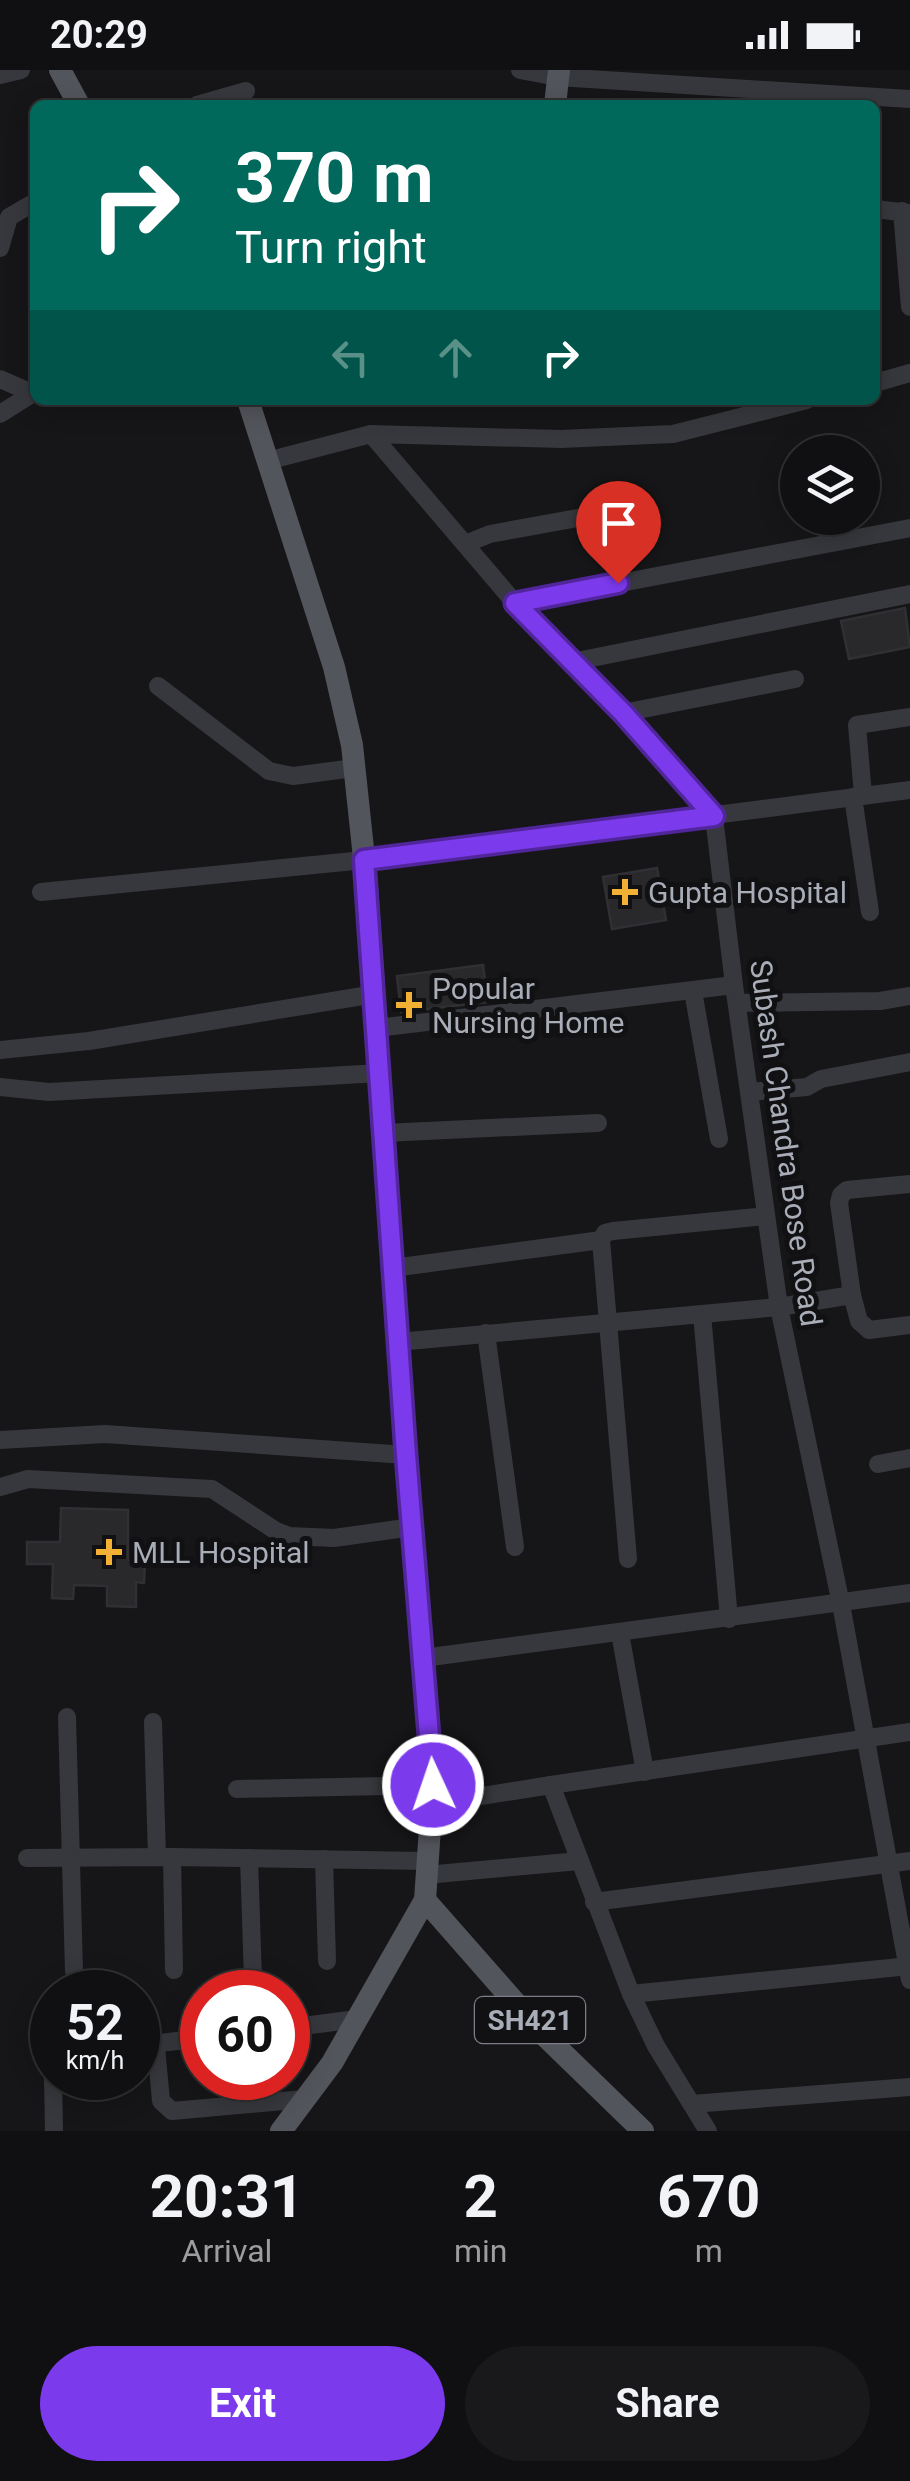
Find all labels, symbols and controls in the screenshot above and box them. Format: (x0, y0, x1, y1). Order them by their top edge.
text: 20:29 (50, 13, 148, 57)
text: 370 m (235, 137, 434, 219)
icon: right (70, 140, 200, 270)
text: Turn right (235, 221, 427, 274)
icon: left (323, 330, 378, 385)
icon: ahead (428, 330, 483, 385)
icon: right (533, 330, 588, 385)
map controls (780, 435, 880, 535)
button: layers (780, 435, 880, 535)
pin (576, 481, 661, 584)
icon: arrive (591, 496, 646, 551)
place label: Gupta Hospital (648, 875, 847, 910)
marker: Gupta Hospital (612, 879, 638, 905)
street label: Subash Chandra Bose Road (743, 958, 829, 1328)
place label: Popular Nursing Home (432, 971, 624, 1040)
marker: Popular Nursing Home (396, 992, 422, 1018)
place label: MLL Hospital (132, 1535, 310, 1570)
marker: MLL Hospital (96, 1539, 122, 1565)
position arrow (381, 1733, 485, 1837)
speed limit sign: 60 (180, 1970, 310, 2100)
text: 52 (66, 1994, 124, 2052)
road number: SH421 (475, 1997, 585, 2043)
text: km/h (66, 2046, 124, 2075)
text: 20:31 (150, 2161, 304, 2232)
text: 2 (463, 2161, 498, 2232)
text: 670 (657, 2161, 760, 2232)
text: Arrival (182, 2232, 272, 2270)
text: min (454, 2232, 507, 2270)
text: m (695, 2232, 723, 2270)
button: Exit (40, 2346, 445, 2461)
button: Share (465, 2346, 870, 2461)

